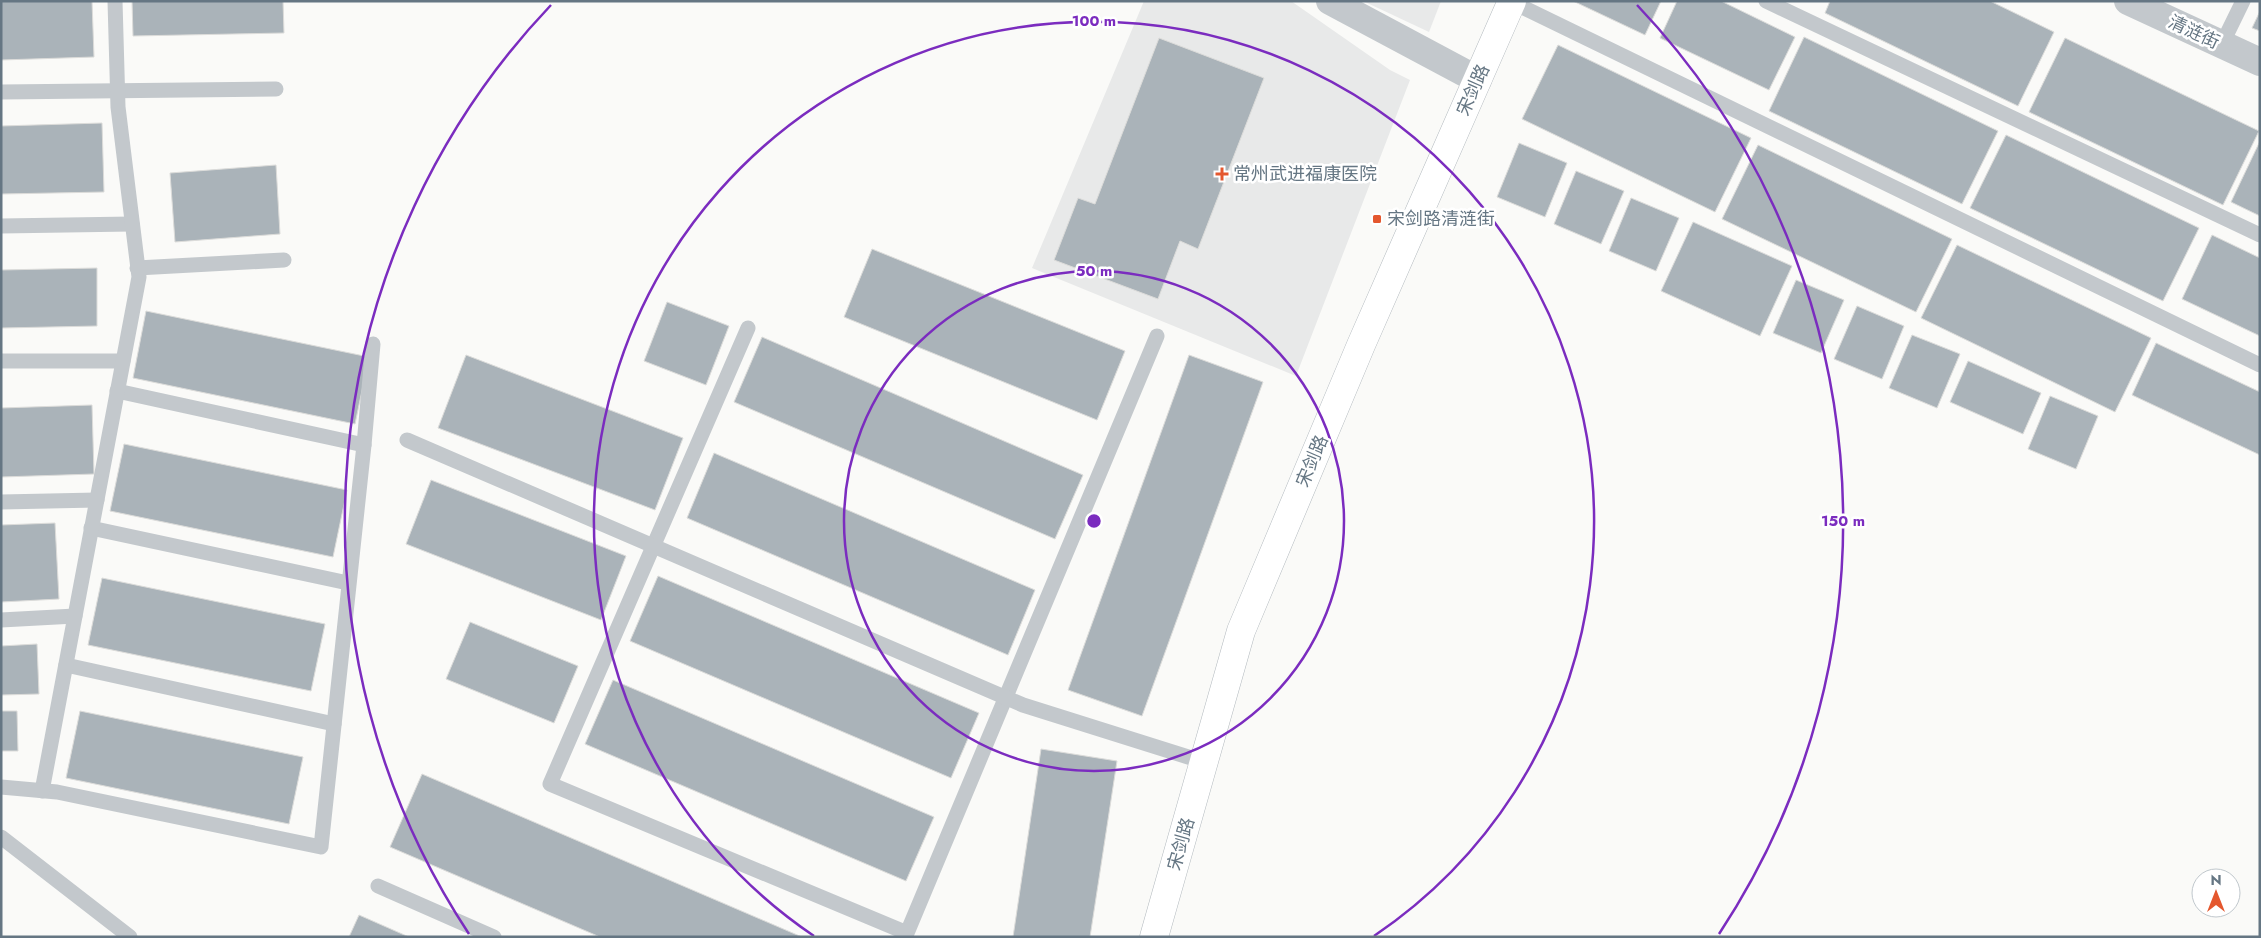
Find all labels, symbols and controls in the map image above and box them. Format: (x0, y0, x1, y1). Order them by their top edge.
street label: 清涟街 (2164, 9, 2224, 55)
text: 100 m (1072, 10, 1116, 32)
street label: 宋剑路 (1450, 60, 1496, 120)
place label: 常州武进福康医院 (1233, 161, 1377, 187)
marker: 常州武进福康医院 (1215, 167, 1229, 181)
place label: 宋剑路清涟街 (1387, 206, 1495, 232)
marker: 宋剑路清涟街 (1371, 213, 1383, 225)
text: 50 m (1076, 260, 1112, 282)
street label: 宋剑路 (1289, 431, 1335, 491)
text: 150 m (1821, 510, 1865, 532)
centre of rings (1085, 512, 1103, 530)
street label: 宋剑路 (1161, 814, 1201, 874)
north arrow (2191, 868, 2241, 918)
text: N (2210, 870, 2222, 890)

